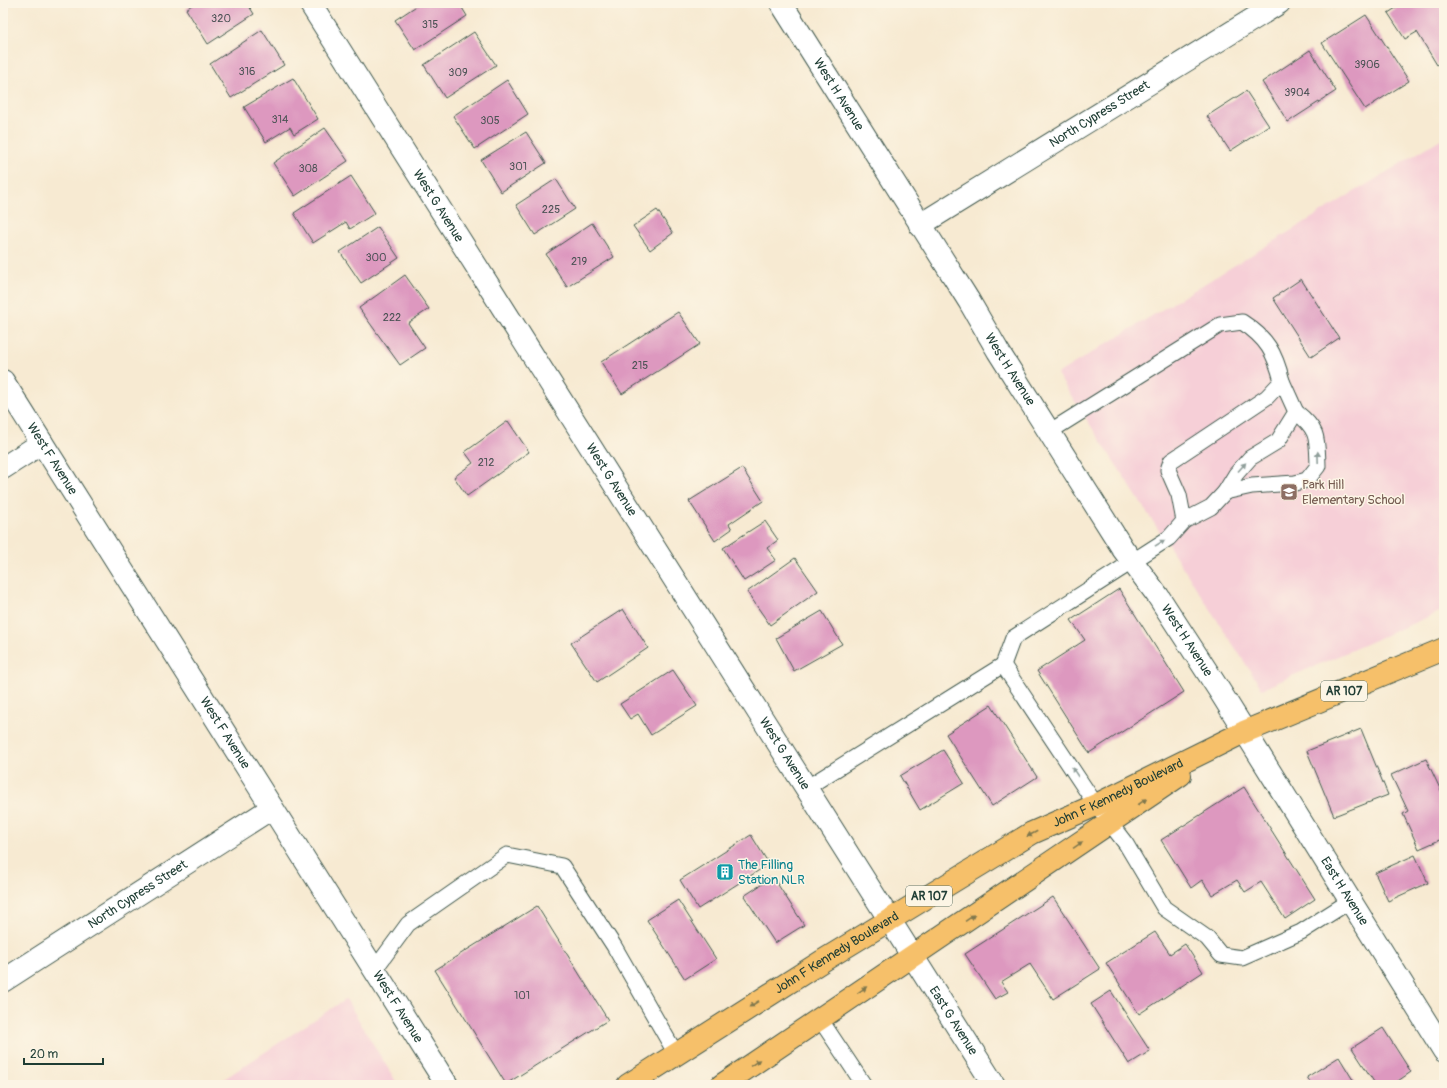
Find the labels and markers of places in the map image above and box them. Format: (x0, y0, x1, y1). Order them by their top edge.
place label: Park Hill Elementary School (1302, 477, 1405, 508)
school or university icon: Park Hill Elementary School (1279, 482, 1299, 502)
place label: The Filling Station NLR (738, 857, 805, 888)
building icon: The Filling Station NLR (715, 862, 735, 882)

